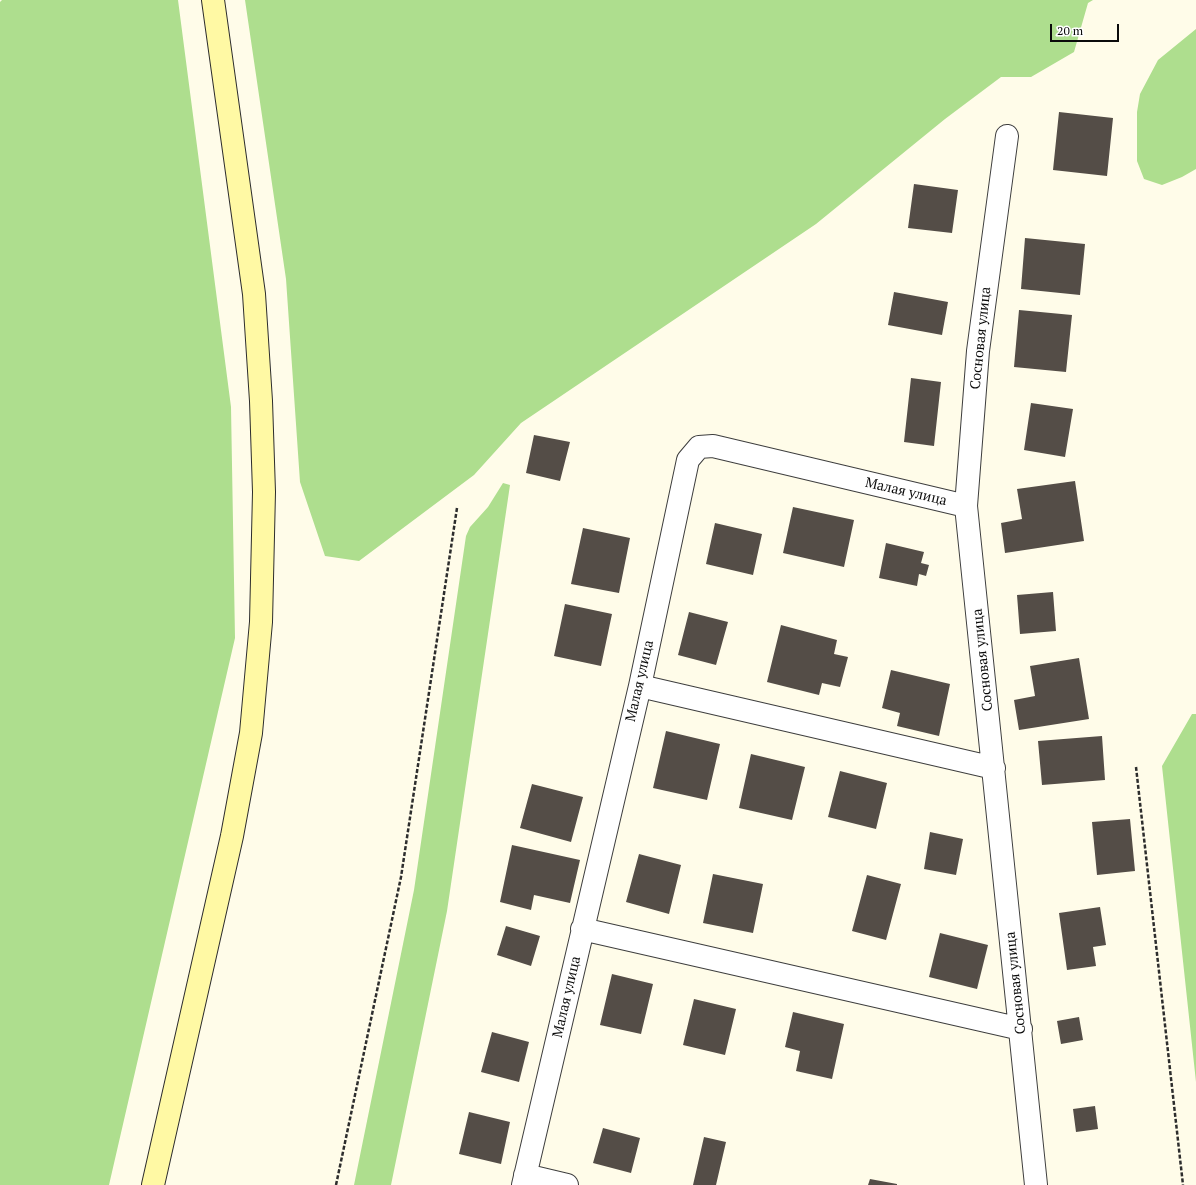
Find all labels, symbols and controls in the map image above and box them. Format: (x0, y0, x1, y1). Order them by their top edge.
scale bar (1052, 16, 1121, 42)
text: 20 m (1057, 23, 1083, 38)
street label: Сосновая улица (967, 286, 995, 390)
street label: Малая улица (864, 474, 948, 510)
street label: Сосновая улица (969, 608, 997, 712)
street label: Малая улица (622, 639, 658, 723)
street label: Сосновая улица (1002, 931, 1030, 1035)
street label: Малая улица (549, 955, 585, 1039)

